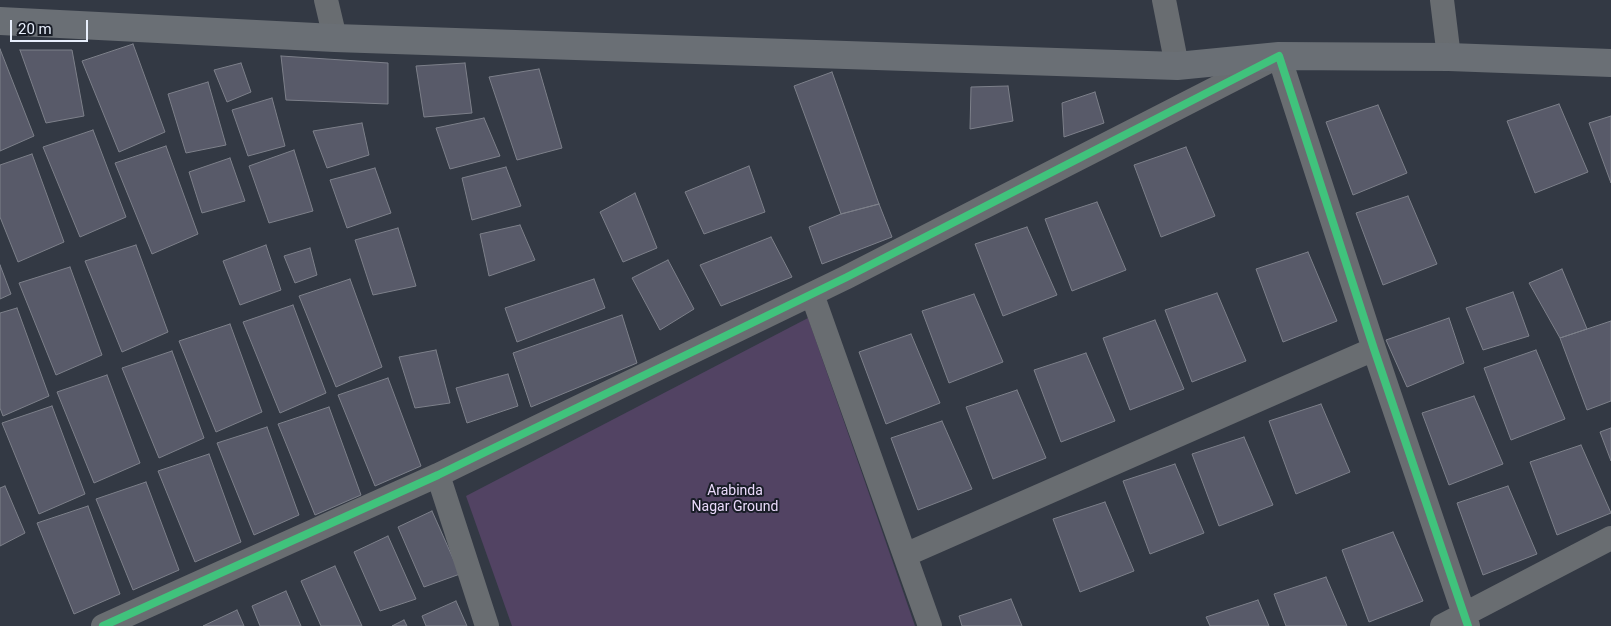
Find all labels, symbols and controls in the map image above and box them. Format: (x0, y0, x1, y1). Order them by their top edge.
scale bar (12, 10, 90, 42)
text: 20 m (18, 20, 52, 38)
park label: Arabinda Nagar Ground (692, 483, 778, 516)

